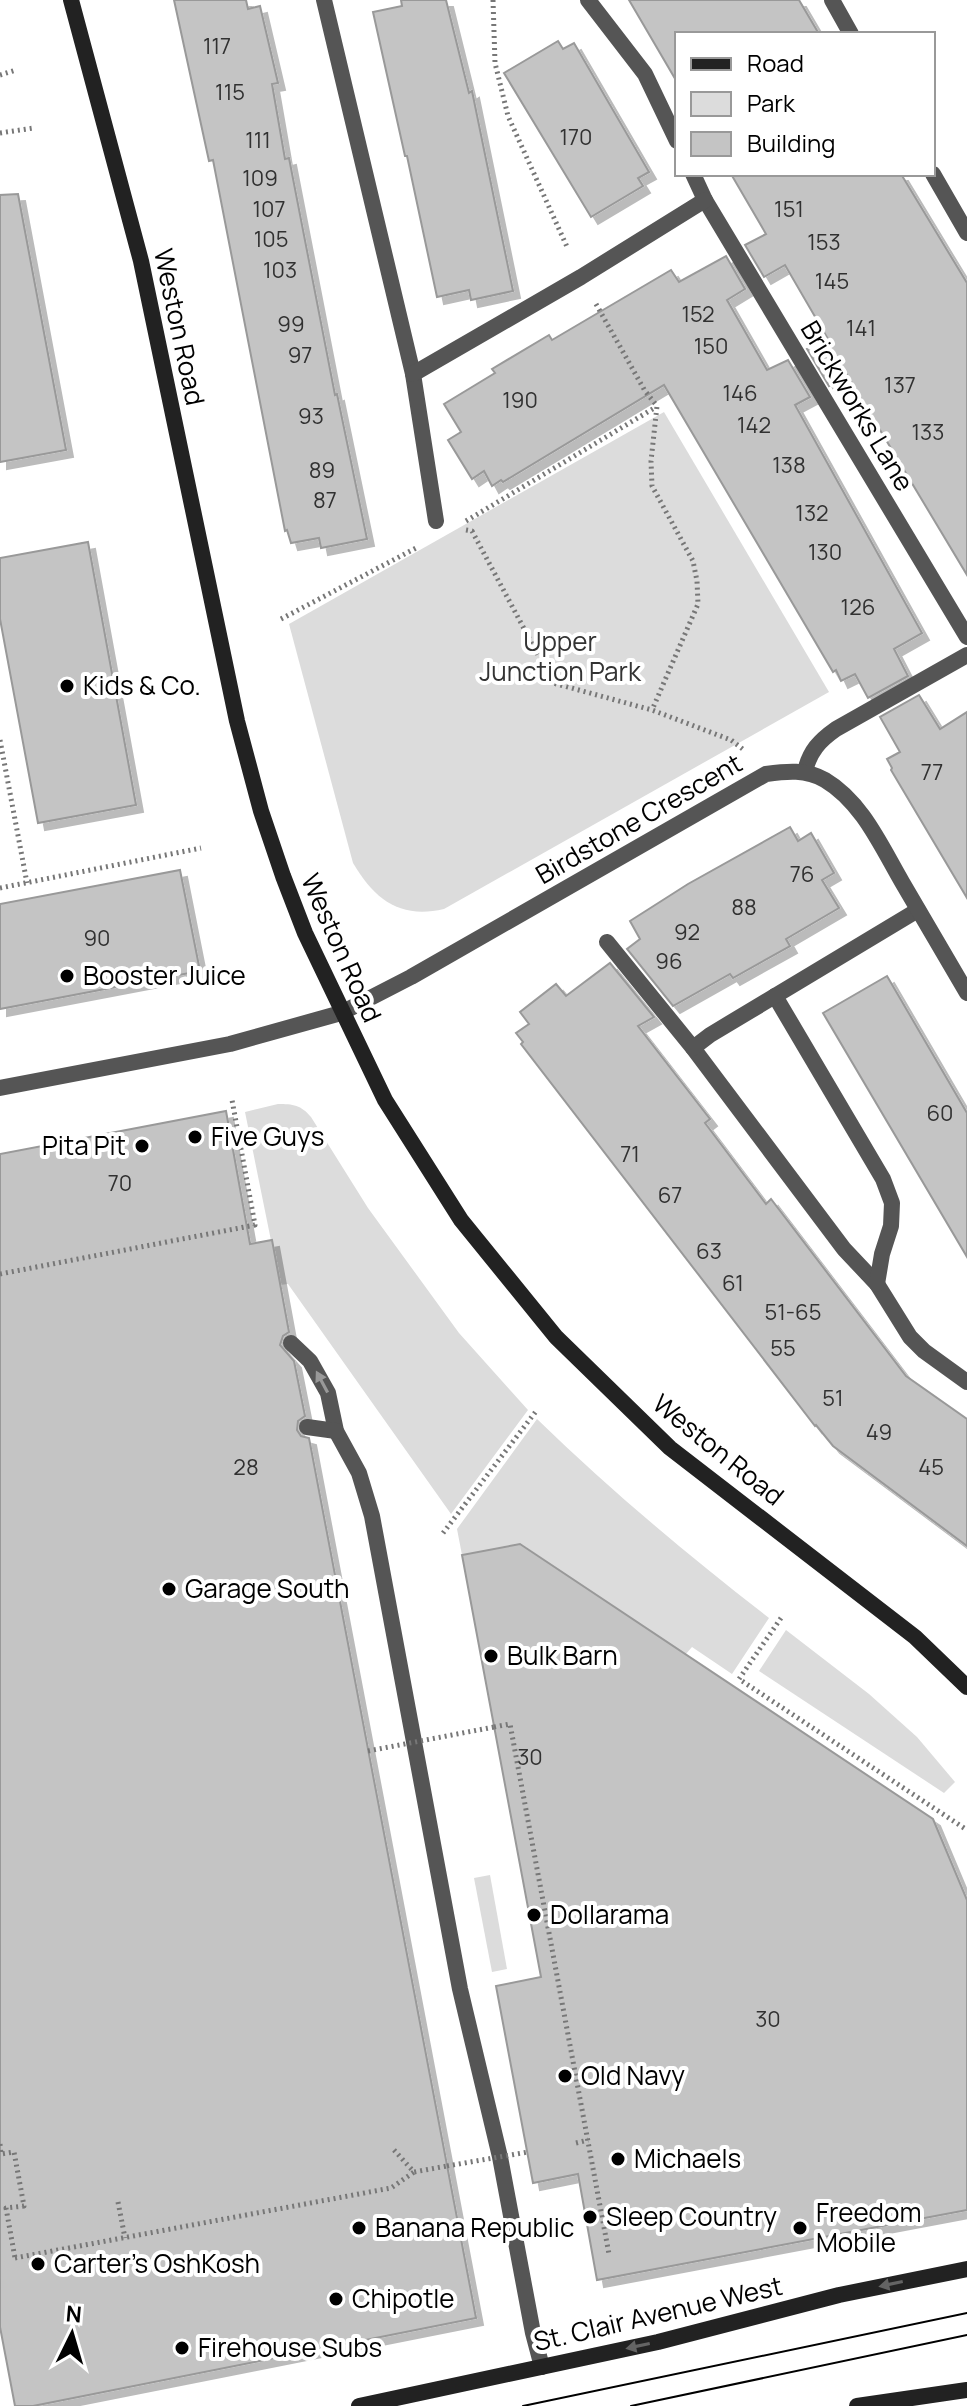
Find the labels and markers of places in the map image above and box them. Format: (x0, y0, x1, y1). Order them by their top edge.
place label: Kids & Co. (83, 667, 201, 703)
marker: Kids & Co. (58, 677, 76, 695)
place label: Booster Juice (83, 957, 246, 993)
marker: Booster Juice (58, 967, 76, 985)
place label: Five Guys (211, 1118, 324, 1154)
place label: Pita Pit (42, 1127, 126, 1163)
marker: Five Guys (186, 1128, 204, 1146)
marker: Pita Pit (133, 1137, 151, 1155)
place label: Garage South (185, 1570, 350, 1606)
marker: Garage South (160, 1580, 178, 1598)
place label: Bulk Barn (507, 1637, 618, 1673)
marker: Bulk Barn (482, 1647, 500, 1665)
place label: Dollarama (550, 1896, 669, 1932)
marker: Dollarama (525, 1906, 543, 1924)
place label: Old Navy (581, 2057, 685, 2093)
marker: Old Navy (556, 2067, 574, 2085)
place label: Michaels (634, 2140, 741, 2176)
marker: Michaels (609, 2150, 627, 2168)
place label: Freedom Mobile (816, 2194, 921, 2260)
place label: Sleep Country (606, 2198, 777, 2234)
marker: Sleep Country (581, 2208, 599, 2226)
place label: Banana Republic (375, 2209, 574, 2245)
marker: Banana Republic (350, 2219, 368, 2237)
marker: Freedom Mobile (791, 2219, 809, 2237)
place label: Carter's OshKosh (54, 2245, 260, 2281)
marker: Carter's OshKosh (29, 2255, 47, 2273)
place label: Chipotle (352, 2280, 455, 2316)
marker: Chipotle (327, 2290, 345, 2308)
place label: Firehouse Subs (198, 2329, 382, 2365)
marker: Firehouse Subs (173, 2339, 191, 2357)

